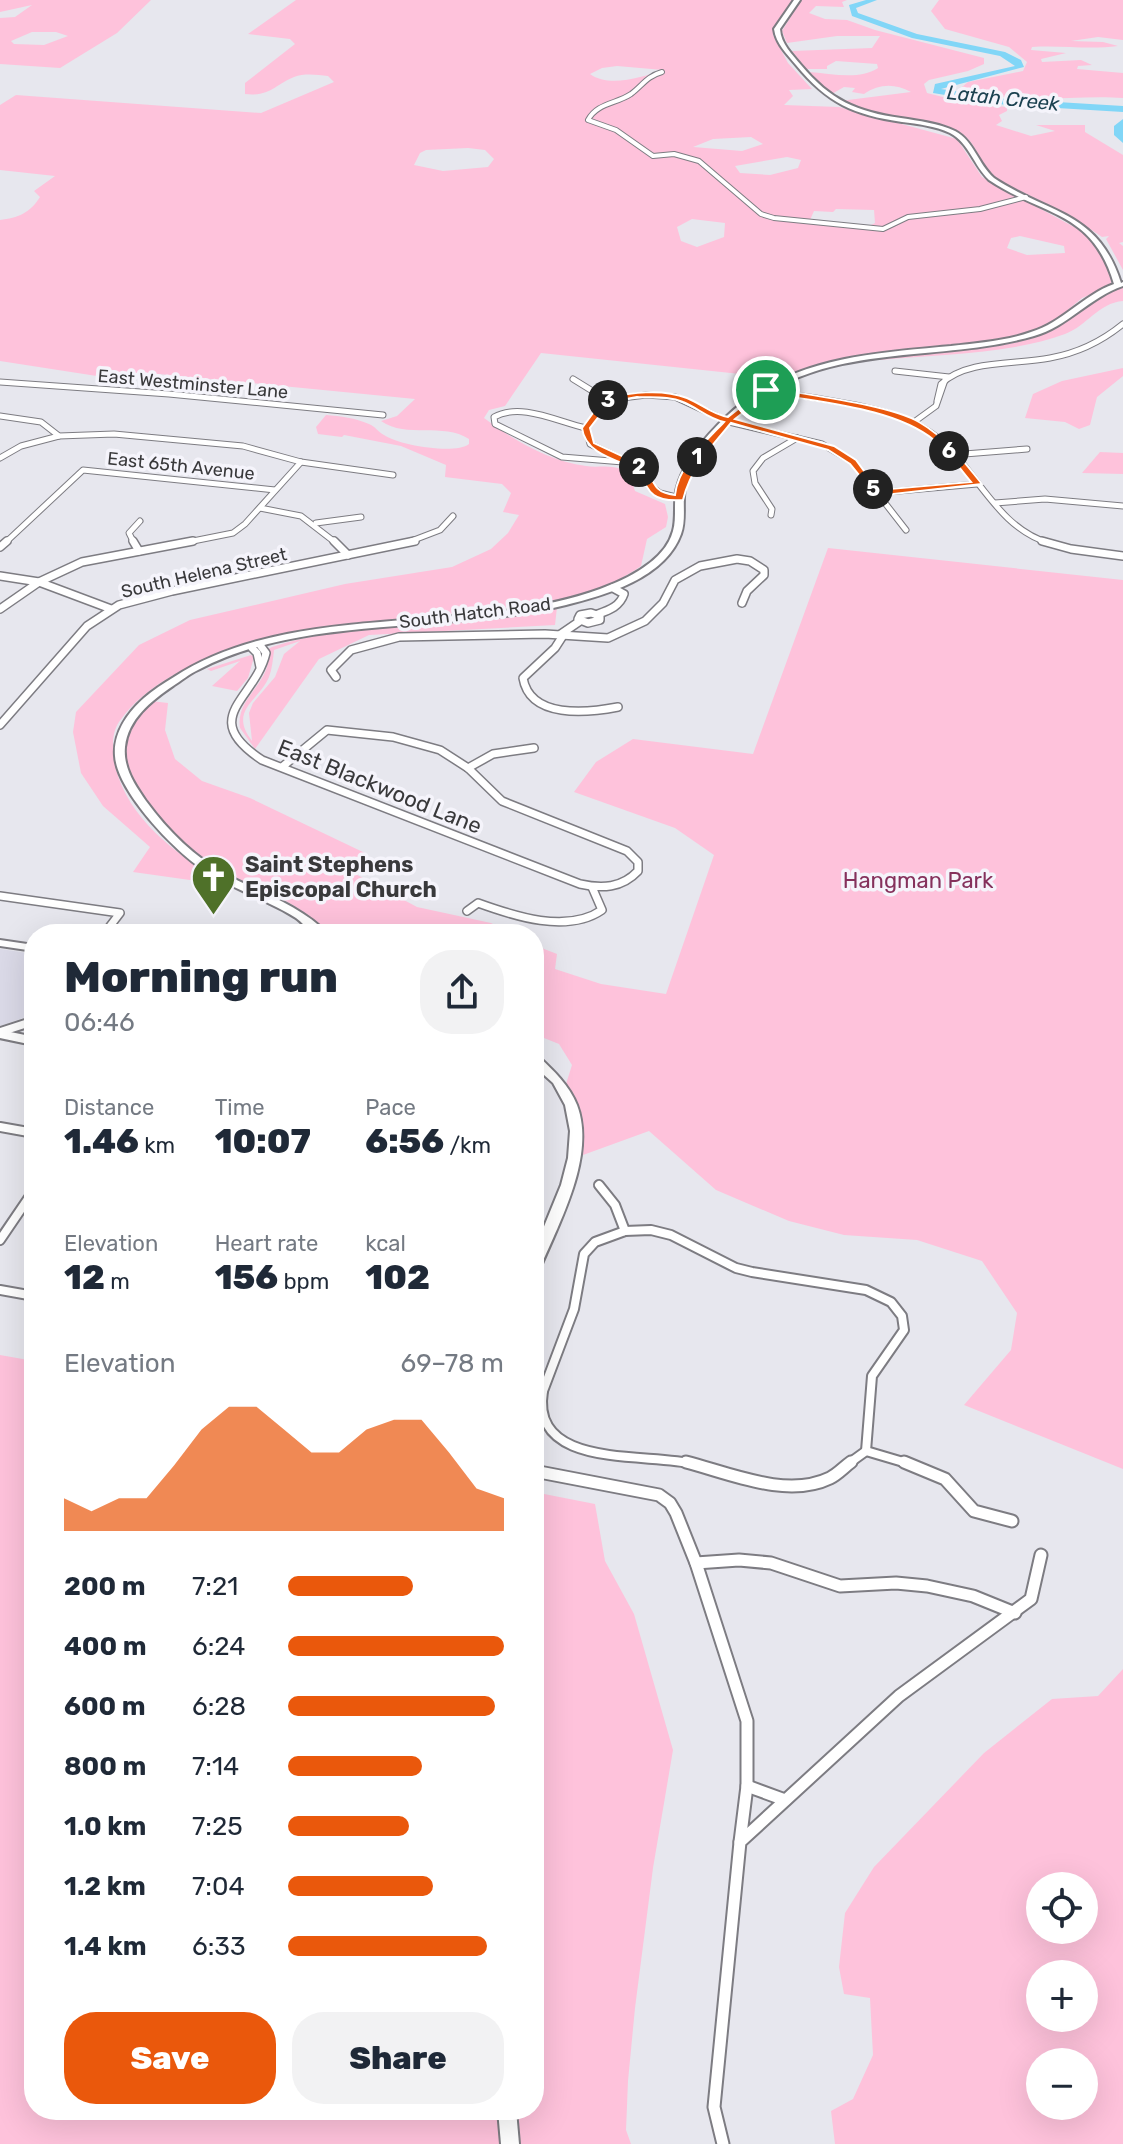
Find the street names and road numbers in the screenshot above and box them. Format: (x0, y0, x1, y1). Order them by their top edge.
street label: East Westminster Lane (97, 365, 289, 403)
street label: East 65th Avenue (106, 447, 256, 485)
street label: South Helena Street (119, 543, 289, 603)
street label: South Hatch Road (398, 593, 552, 633)
street label: East Blackwood Lane (274, 733, 486, 840)

